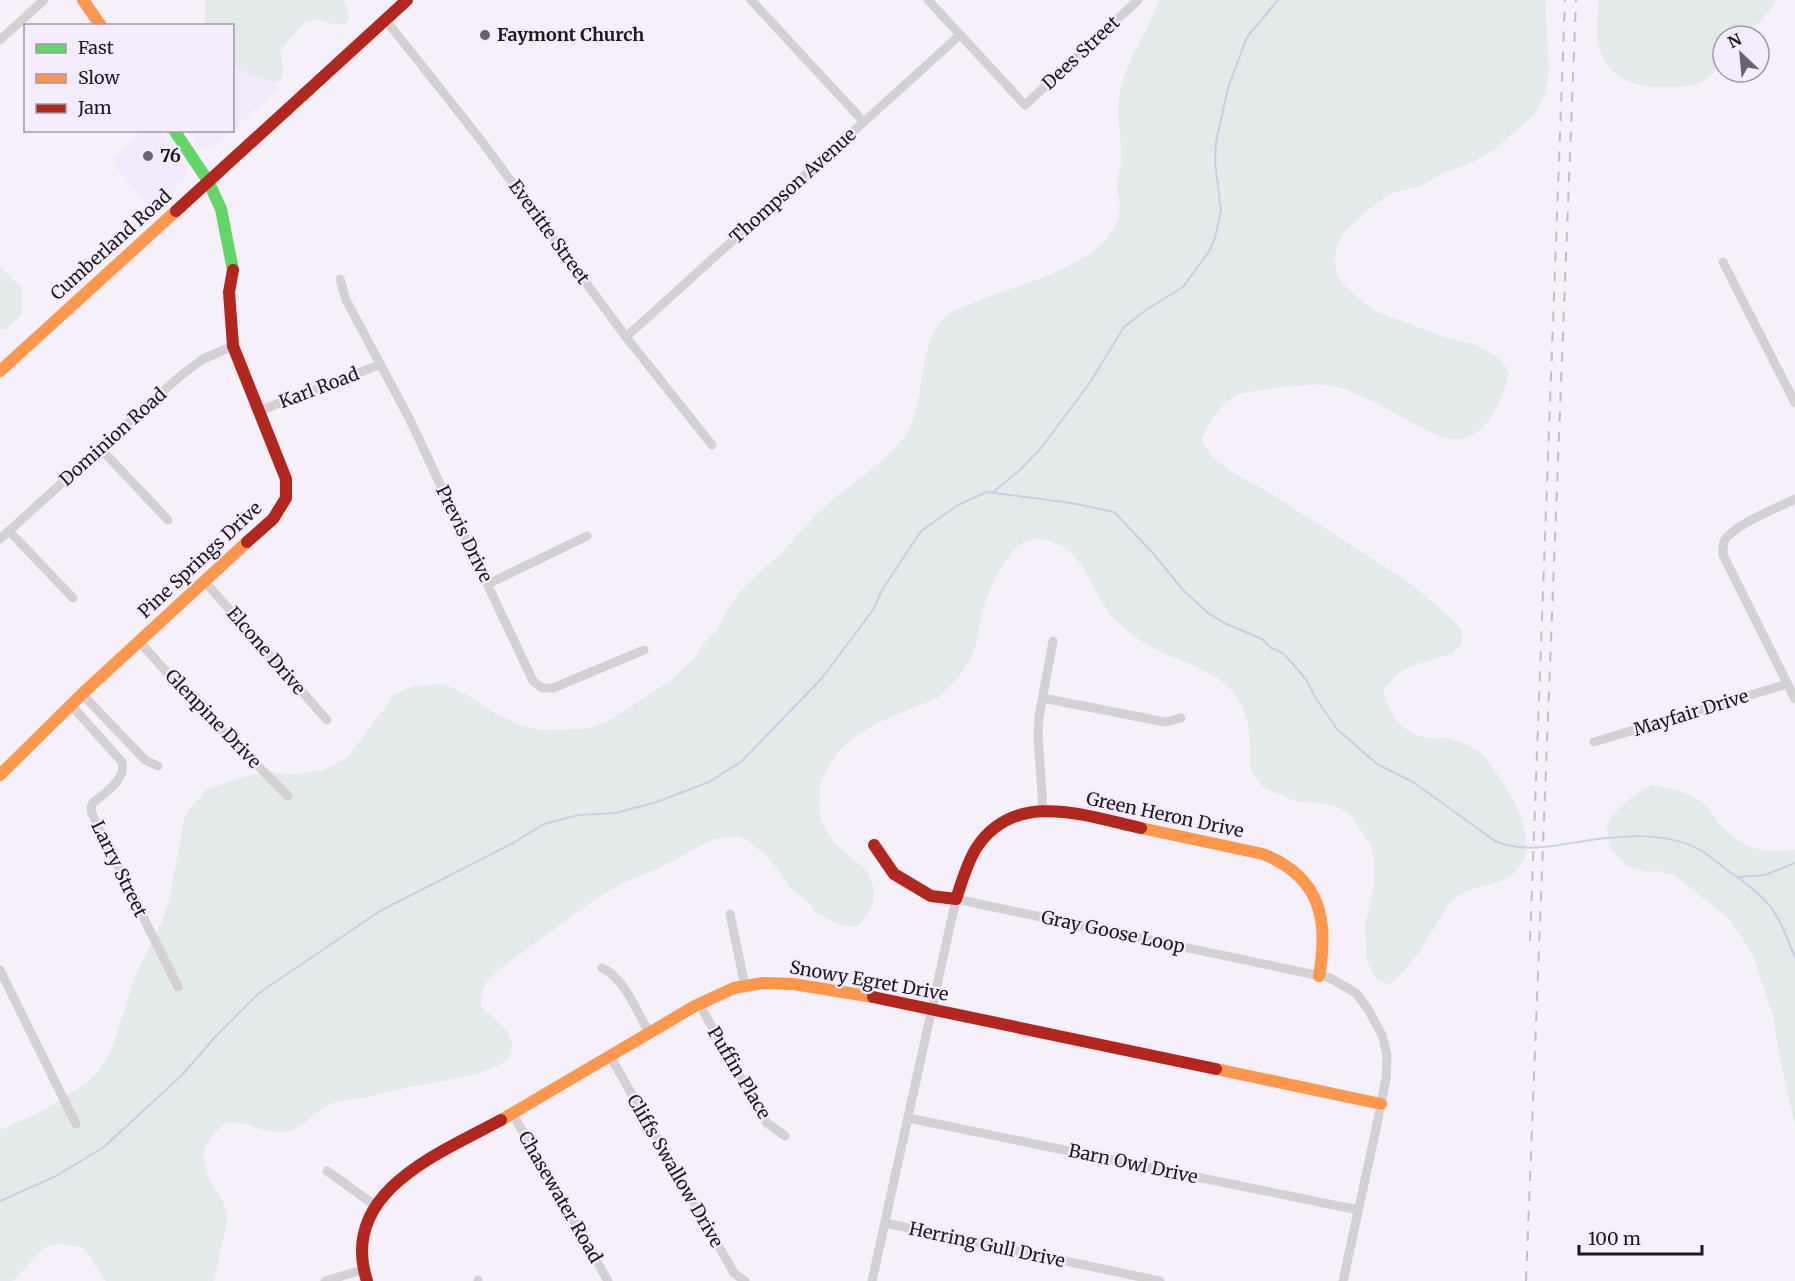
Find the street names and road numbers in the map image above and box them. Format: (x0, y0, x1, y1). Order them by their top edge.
street label: Dees Street (1037, 11, 1124, 94)
street label: Thompson Avenue (725, 123, 861, 248)
street label: Everitte Street (504, 175, 595, 288)
street label: Cumberland Road (45, 184, 176, 305)
street label: Karl Road (276, 362, 362, 413)
street label: Dominion Road (54, 382, 171, 491)
street label: Previs Drive (431, 482, 498, 586)
street label: Pine Springs Drive (133, 496, 266, 623)
street label: Elcone Drive (222, 602, 311, 699)
street label: Glenpine Drive (160, 664, 266, 773)
street label: Mayfair Drive (1631, 684, 1751, 741)
street label: Green Heron Drive (1084, 787, 1246, 842)
street label: Larry Street (86, 817, 153, 921)
street label: Gray Goose Loop (1039, 905, 1187, 958)
street label: Snowy Egret Drive (788, 955, 950, 1006)
street label: Puffin Place (703, 1022, 776, 1123)
street label: Cliffs Swallow Drive (622, 1090, 729, 1251)
street label: Chasewater Road (513, 1127, 608, 1267)
street label: Barn Owl Drive (1066, 1139, 1200, 1188)
street label: Herring Gull Drive (907, 1217, 1067, 1272)

